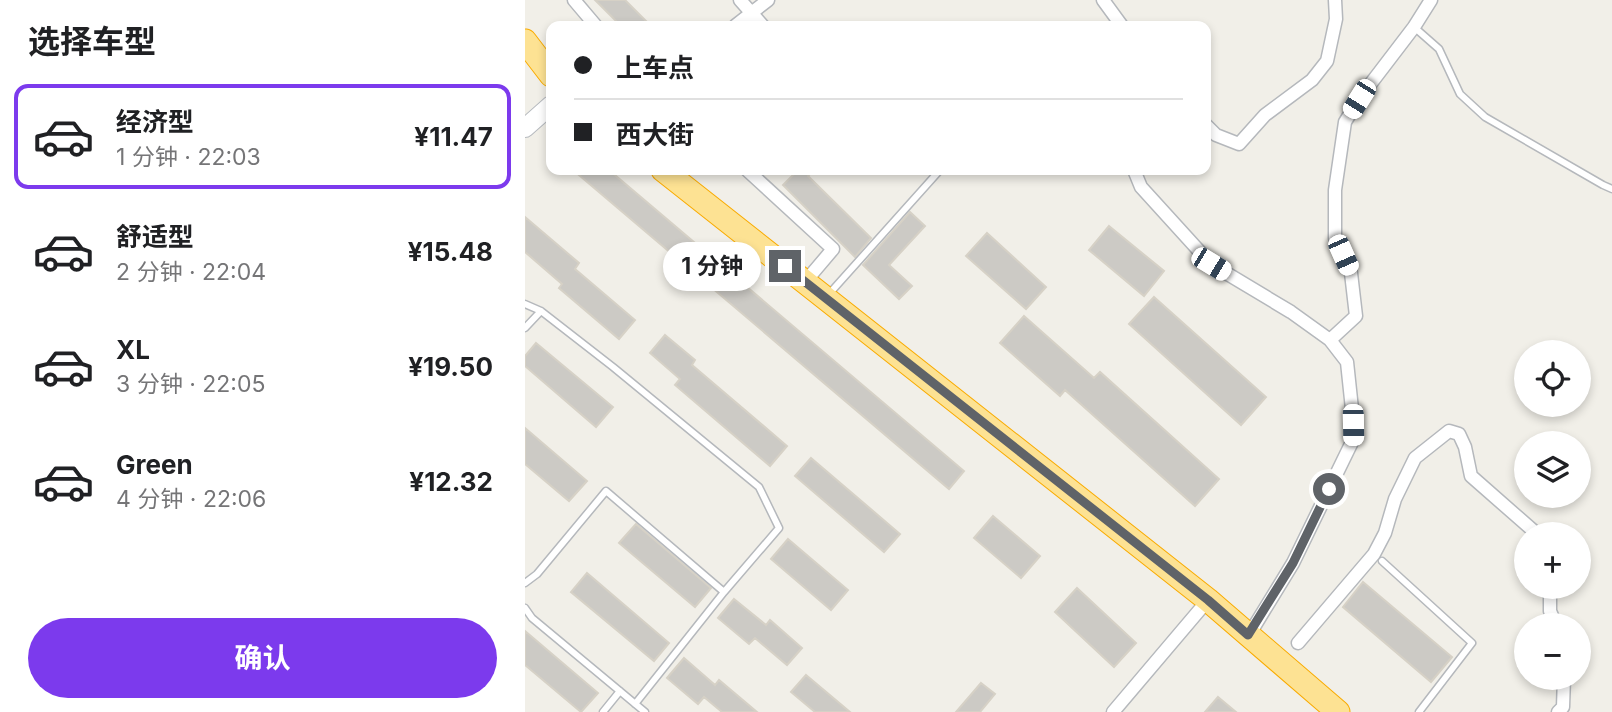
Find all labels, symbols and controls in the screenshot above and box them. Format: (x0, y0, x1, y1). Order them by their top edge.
text: 选择车型 (28, 22, 156, 61)
text: 上车点 (616, 52, 694, 83)
car (1339, 76, 1380, 122)
icon: car (32, 105, 95, 168)
text: 经济型 (116, 106, 194, 137)
text: 西大街 (616, 119, 694, 150)
text: ¥11.47 (414, 121, 493, 152)
text: 1 分钟 · 22:03 (116, 143, 261, 171)
icon: car (32, 220, 95, 283)
text: 舒适型 (116, 221, 194, 252)
car (1325, 232, 1362, 278)
text: ¥15.48 (408, 236, 493, 267)
callout: 1 分钟 (663, 242, 761, 290)
car (1188, 244, 1235, 284)
route end (769, 250, 801, 282)
text: 1 分钟 (681, 252, 743, 280)
text: 2 分钟 · 22:04 (116, 258, 266, 286)
text: XL (116, 334, 150, 365)
icon: car (32, 335, 95, 398)
map controls (1514, 340, 1591, 690)
button: locate (1514, 340, 1591, 417)
text: ¥19.50 (408, 351, 493, 382)
text: 3 分钟 · 22:05 (116, 370, 265, 398)
car (1343, 404, 1364, 446)
button: layers (1514, 431, 1591, 508)
text: Green (116, 449, 193, 480)
icon: car (32, 450, 95, 513)
text: ¥12.32 (409, 466, 493, 497)
route start (1313, 473, 1345, 505)
text: 4 分钟 · 22:06 (116, 485, 266, 513)
button: + (1514, 522, 1591, 599)
button: − (1514, 613, 1591, 690)
button: 确认 (28, 618, 497, 698)

